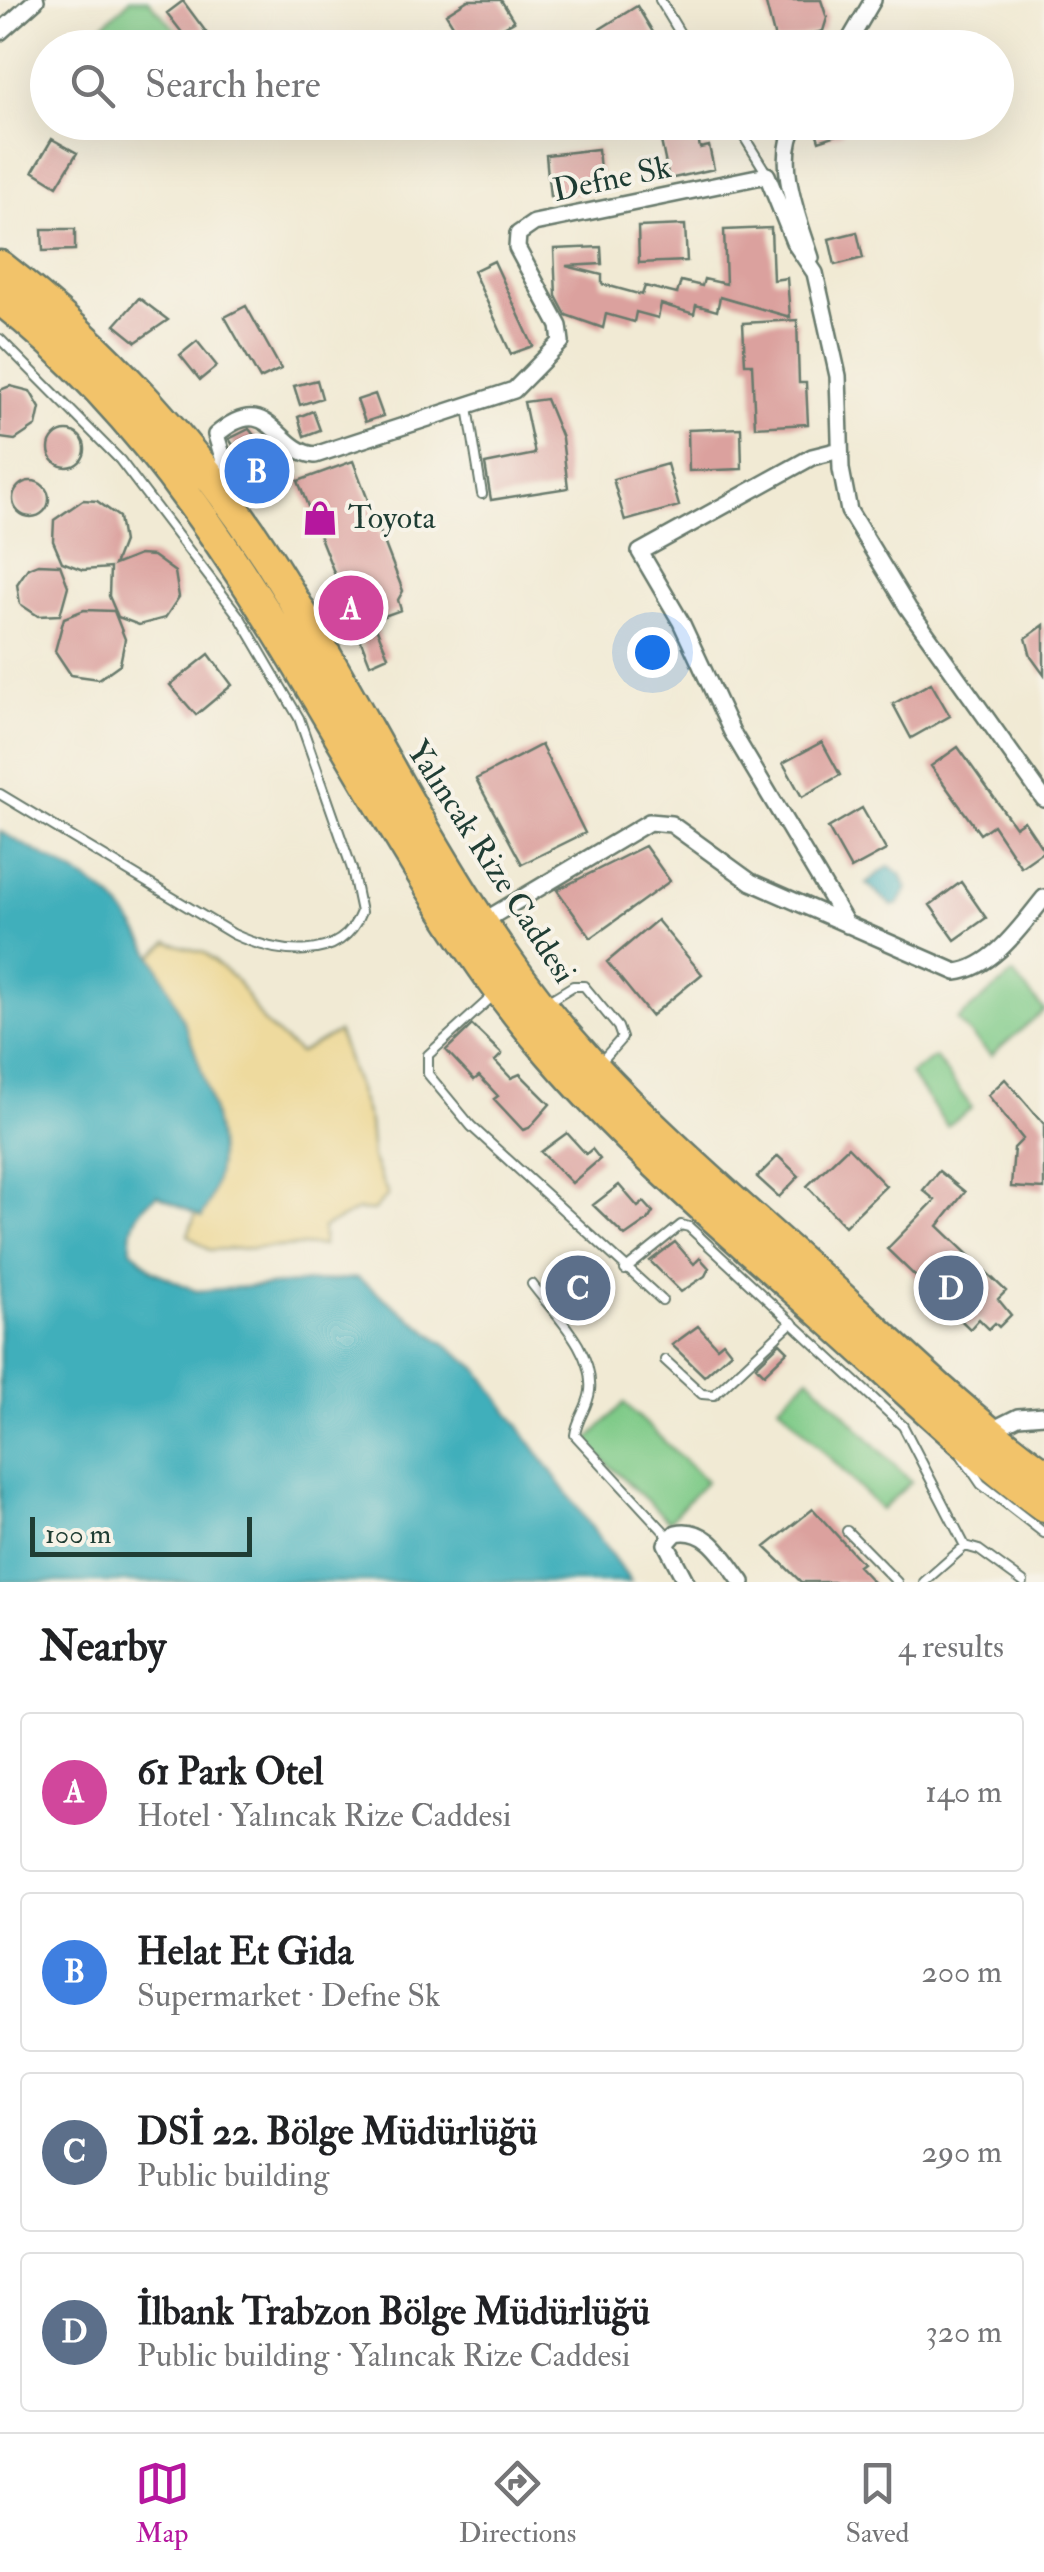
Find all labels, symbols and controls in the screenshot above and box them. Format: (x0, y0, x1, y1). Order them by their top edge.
search box (30, 30, 1014, 140)
icon: search (65, 58, 120, 113)
text: Search here (145, 61, 321, 109)
street label: Defne Sk (549, 147, 675, 211)
pin: B (224, 434, 290, 508)
place label: Toyota (348, 498, 437, 538)
shop icon: Toyota (301, 499, 339, 537)
pin: A (318, 570, 384, 646)
your location (627, 627, 678, 678)
street label: Yalıncak Rize Caddesi (398, 733, 584, 991)
pin: C (546, 1250, 610, 1326)
pin: D (918, 1250, 984, 1326)
scale bar (30, 1512, 252, 1556)
text: 100 m (45, 1517, 111, 1552)
text: Nearby (40, 1621, 166, 1673)
text: 4 results (898, 1627, 1004, 1667)
text: 61 Park Otel (137, 1748, 324, 1796)
text: A (64, 1772, 85, 1812)
text: 140 m (925, 1772, 1002, 1812)
text: Hotel · Yalıncak Rize Caddesi (137, 1796, 511, 1836)
text: Helat Et Gida (137, 1928, 353, 1976)
text: B (64, 1952, 85, 1992)
text: 200 m (921, 1952, 1002, 1992)
text: Supermarket · Defne Sk (137, 1976, 440, 2016)
text: DSİ 22. Bölge Müdürlüğü (137, 2108, 537, 2156)
text: C (63, 2132, 86, 2172)
text: 290 m (921, 2132, 1002, 2172)
text: Public building (137, 2156, 329, 2196)
text: İlbank Trabzon Bölge Müdürlüğü (137, 2288, 650, 2336)
text: D (61, 2312, 88, 2352)
text: 320 m (926, 2312, 1002, 2352)
text: Public building · Yalıncak Rize Caddesi (137, 2336, 630, 2376)
tab: Map (135, 2456, 190, 2551)
tab: Directions (459, 2456, 576, 2551)
tab: Saved (845, 2456, 909, 2551)

